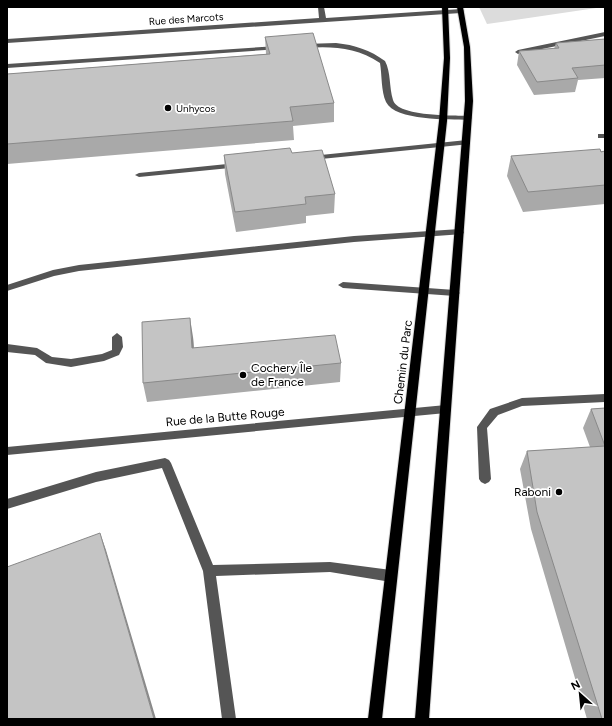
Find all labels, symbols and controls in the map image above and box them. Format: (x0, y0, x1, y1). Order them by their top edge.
street label: Rue des Marcots (148, 10, 224, 28)
place label: Unhycos (176, 102, 216, 115)
marker: Unhycos (163, 103, 173, 113)
street label: Chemin du Parc (391, 319, 415, 405)
place label: Cochery Île de France (251, 361, 313, 389)
marker: Cochery Île de France (238, 370, 248, 380)
street label: Rue de la Butte Rouge (165, 405, 285, 429)
place label: Raboni (514, 485, 551, 499)
marker: Raboni (554, 487, 564, 497)
north arrow (560, 674, 600, 714)
text: N (569, 678, 582, 693)

